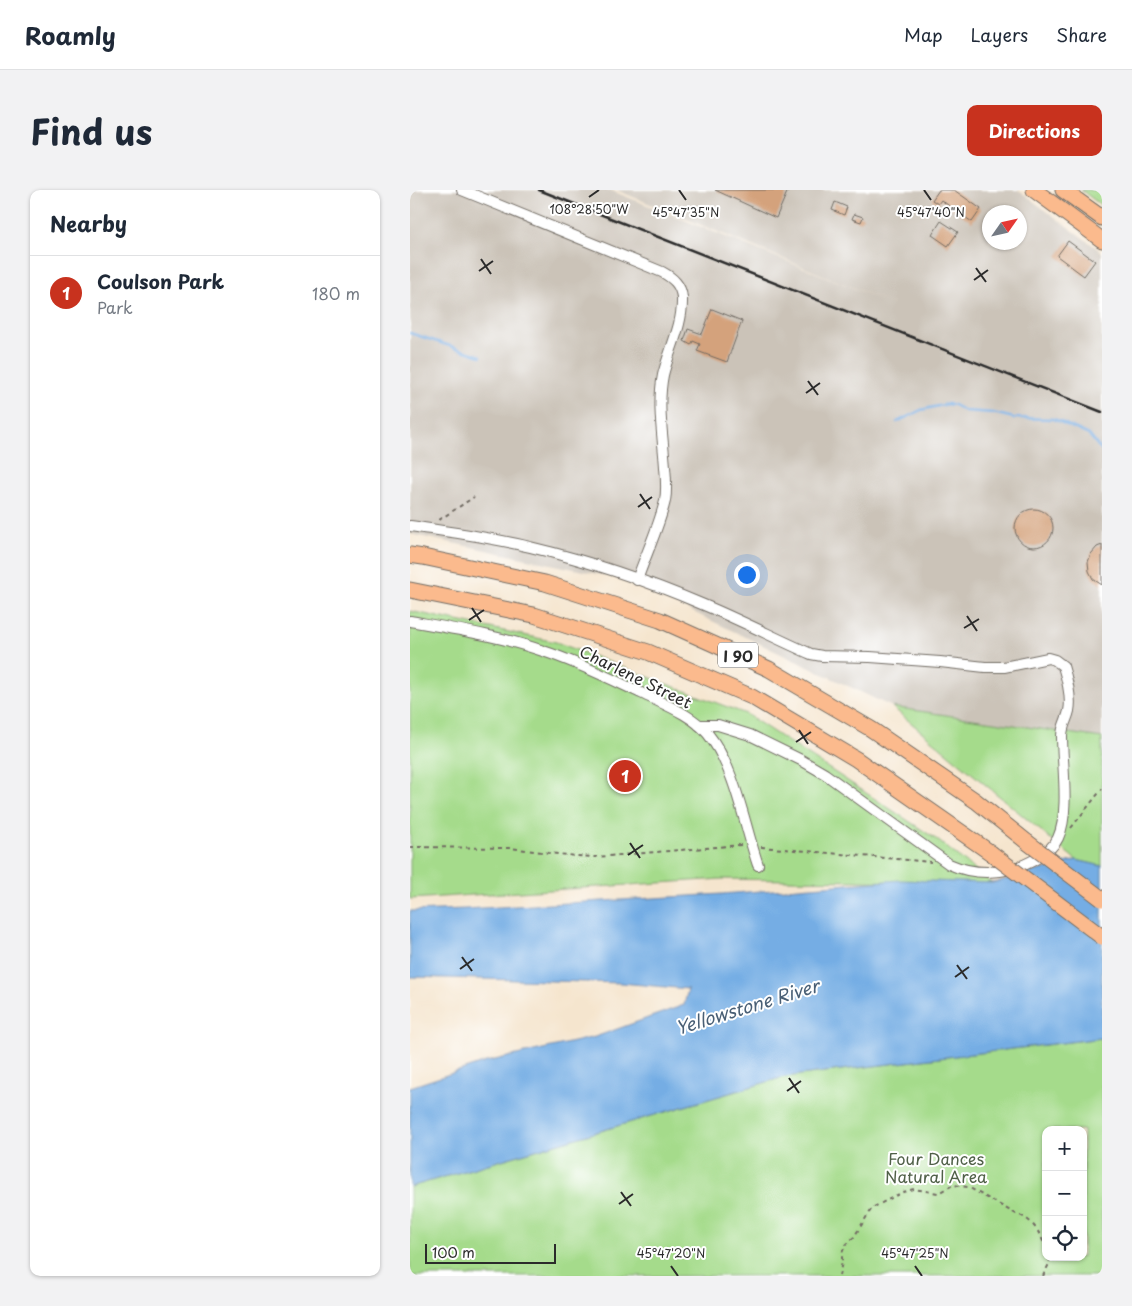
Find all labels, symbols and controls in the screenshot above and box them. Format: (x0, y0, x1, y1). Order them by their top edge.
text: Roamly (25, 17, 116, 53)
text: Map (904, 21, 943, 48)
text: Layers (971, 21, 1028, 48)
text: Share (1056, 21, 1107, 48)
text: Find us (30, 104, 152, 157)
button: Directions (967, 105, 1102, 156)
text: 108°28'50"W (549, 200, 629, 218)
text: 45°47'35"N (653, 203, 719, 221)
text: 45°47'40"N (897, 203, 965, 221)
north arrow (982, 205, 1027, 250)
text: Nearby (50, 207, 127, 239)
text: Coulson Park (97, 267, 224, 295)
text: 1 (62, 281, 70, 305)
text: 180 m (312, 281, 360, 305)
text: Park (97, 295, 133, 319)
your location (734, 562, 760, 588)
street label: Charlene Street (576, 638, 697, 714)
road number: I 90 (718, 642, 758, 668)
pin: 1 (609, 757, 641, 795)
water label: Yellowstone River (672, 971, 825, 1041)
map controls (1042, 1126, 1087, 1261)
button: + (1042, 1126, 1087, 1171)
park label: Four Dances Natural Area (885, 1146, 987, 1188)
button: − (1042, 1171, 1087, 1216)
button: locate (1042, 1216, 1087, 1261)
scale bar (425, 1241, 556, 1264)
text: 100 m (432, 1242, 475, 1263)
text: 45°47'20"N (637, 1244, 705, 1262)
text: 45°47'25"N (881, 1244, 949, 1262)

